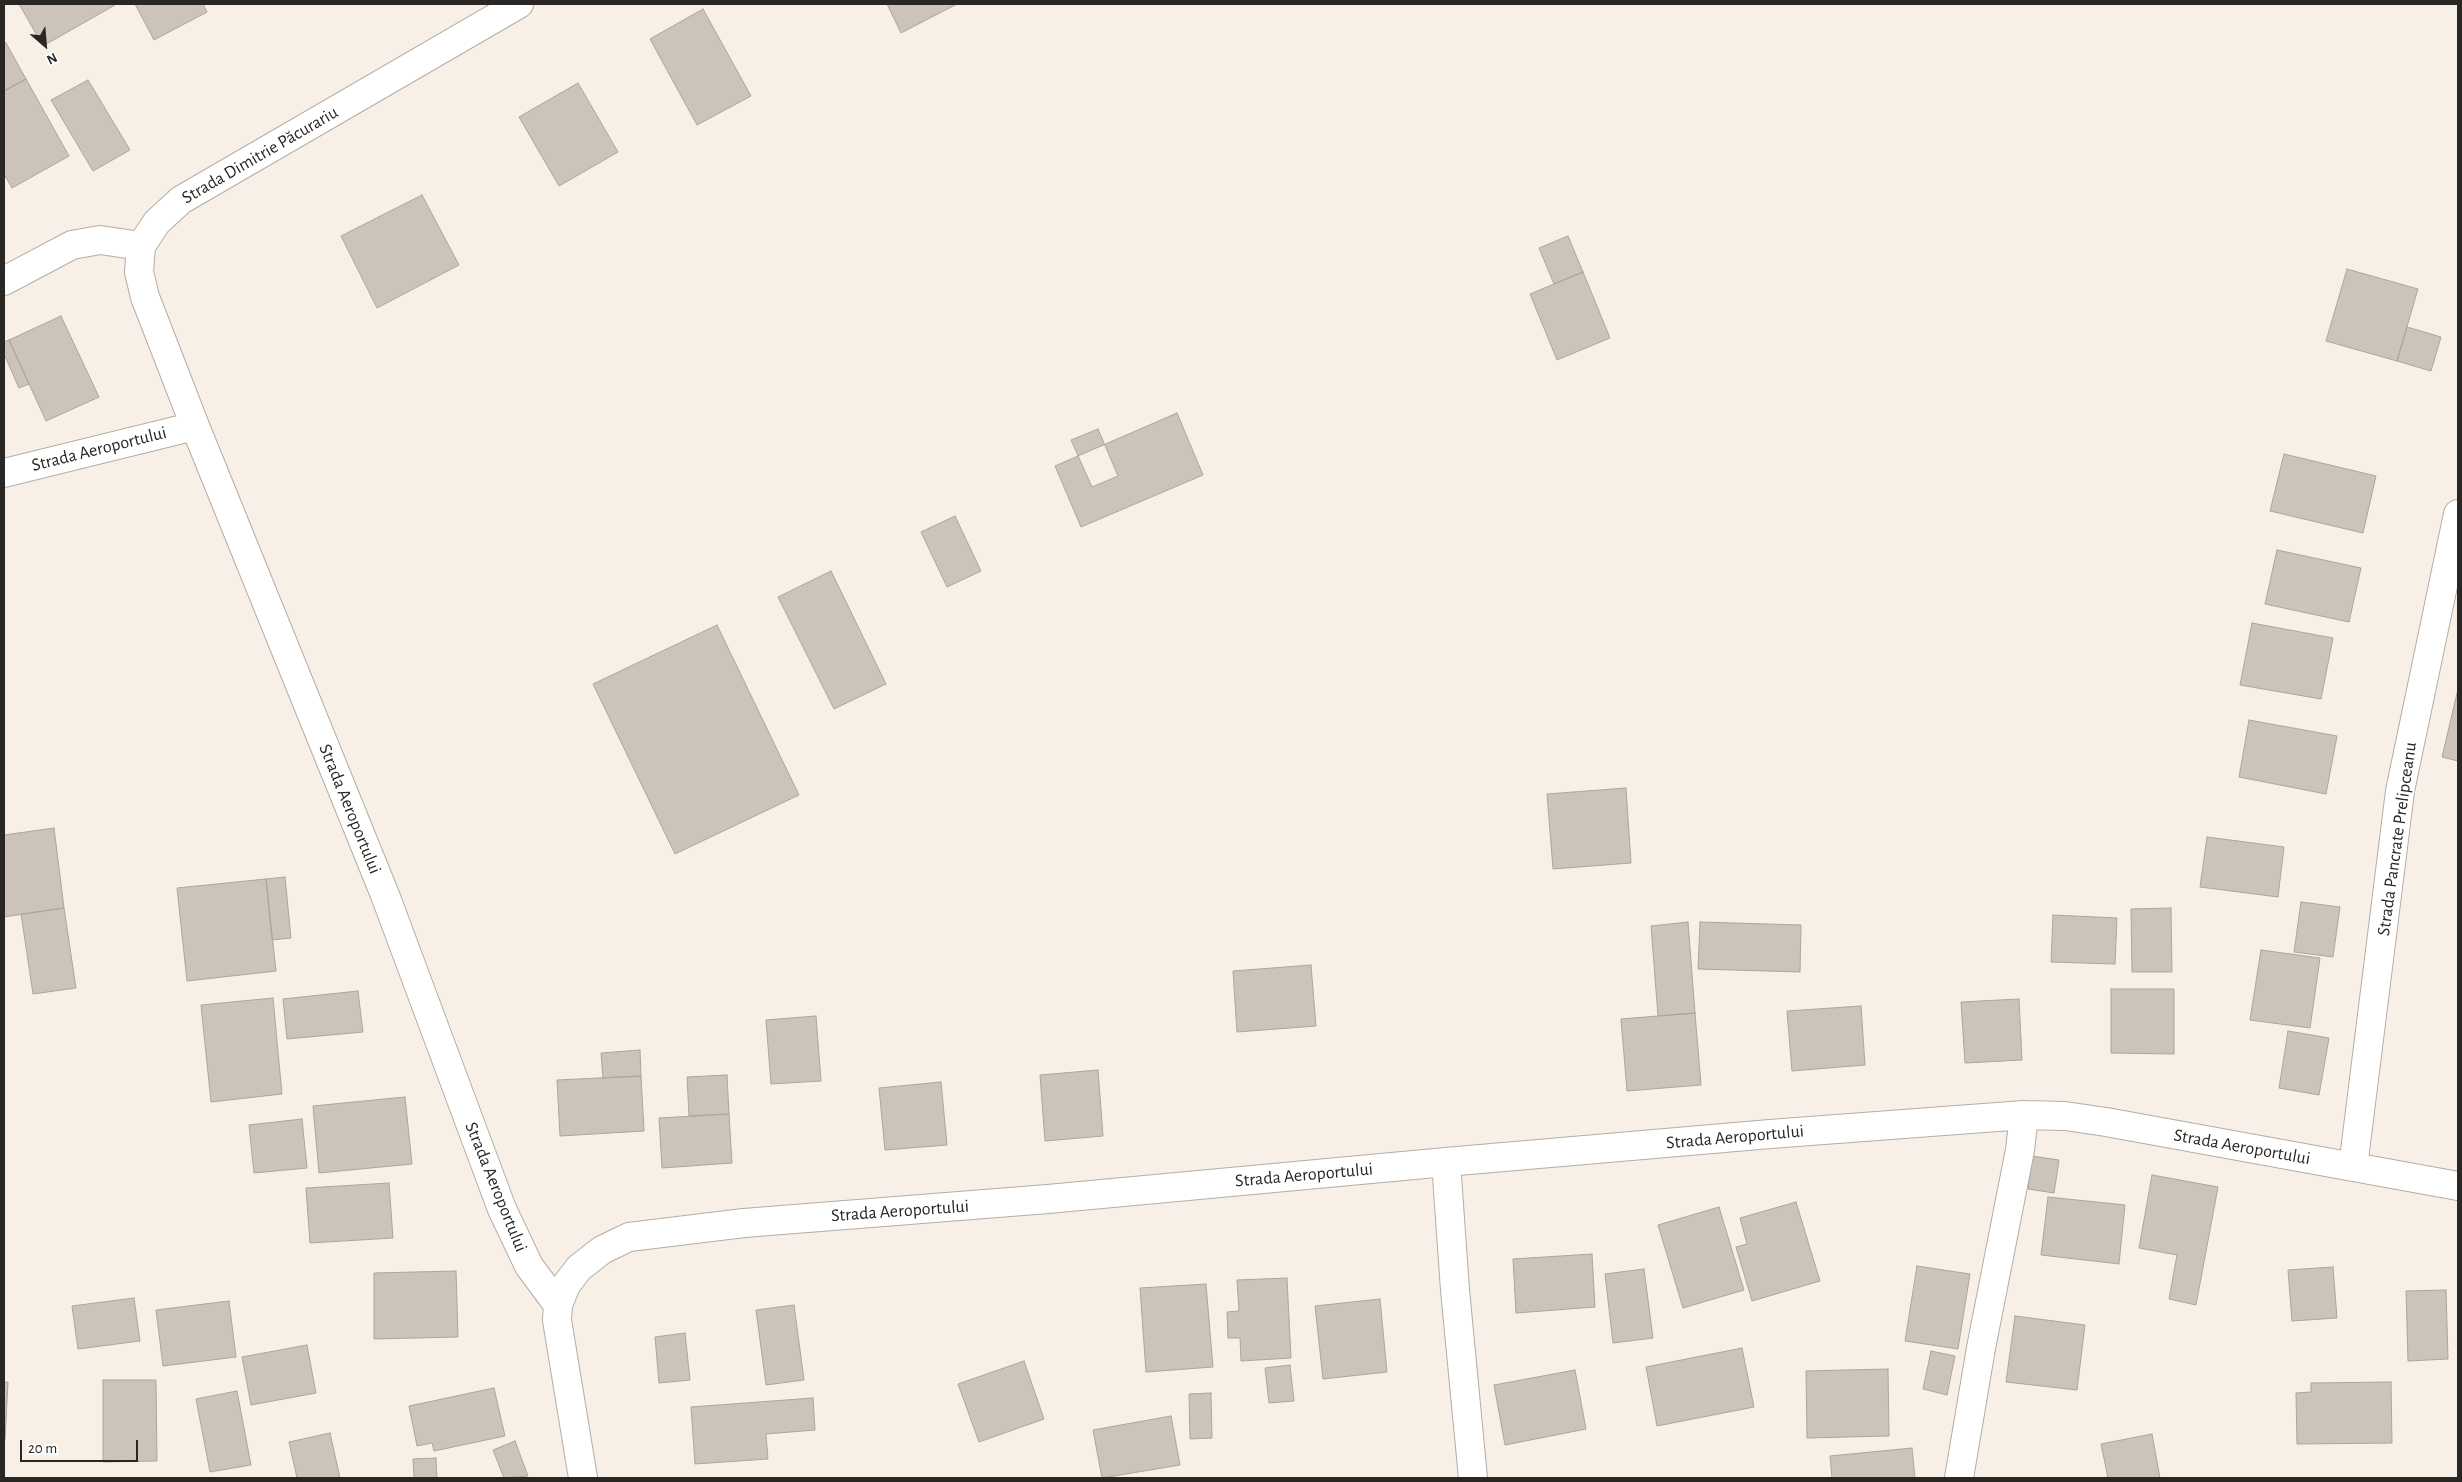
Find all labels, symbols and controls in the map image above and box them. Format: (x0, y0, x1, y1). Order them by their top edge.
north arrow (20, 20, 70, 70)
text: N (44, 50, 59, 67)
street label: Strada Dimitrie Păcurariu (178, 101, 342, 209)
street label: Strada Aeroportului (29, 422, 169, 476)
street label: Strada Aeroportului (314, 741, 386, 877)
street label: Strada Pancrate Prelipceanu (2373, 741, 2421, 937)
street label: Strada Aeroportului (460, 1119, 532, 1255)
street label: Strada Aeroportului (1665, 1120, 1805, 1154)
street label: Strada Aeroportului (2172, 1124, 2312, 1170)
street label: Strada Aeroportului (1234, 1158, 1374, 1192)
street label: Strada Aeroportului (830, 1195, 970, 1227)
scale bar (22, 1430, 140, 1462)
text: 20 m (28, 1441, 57, 1456)

